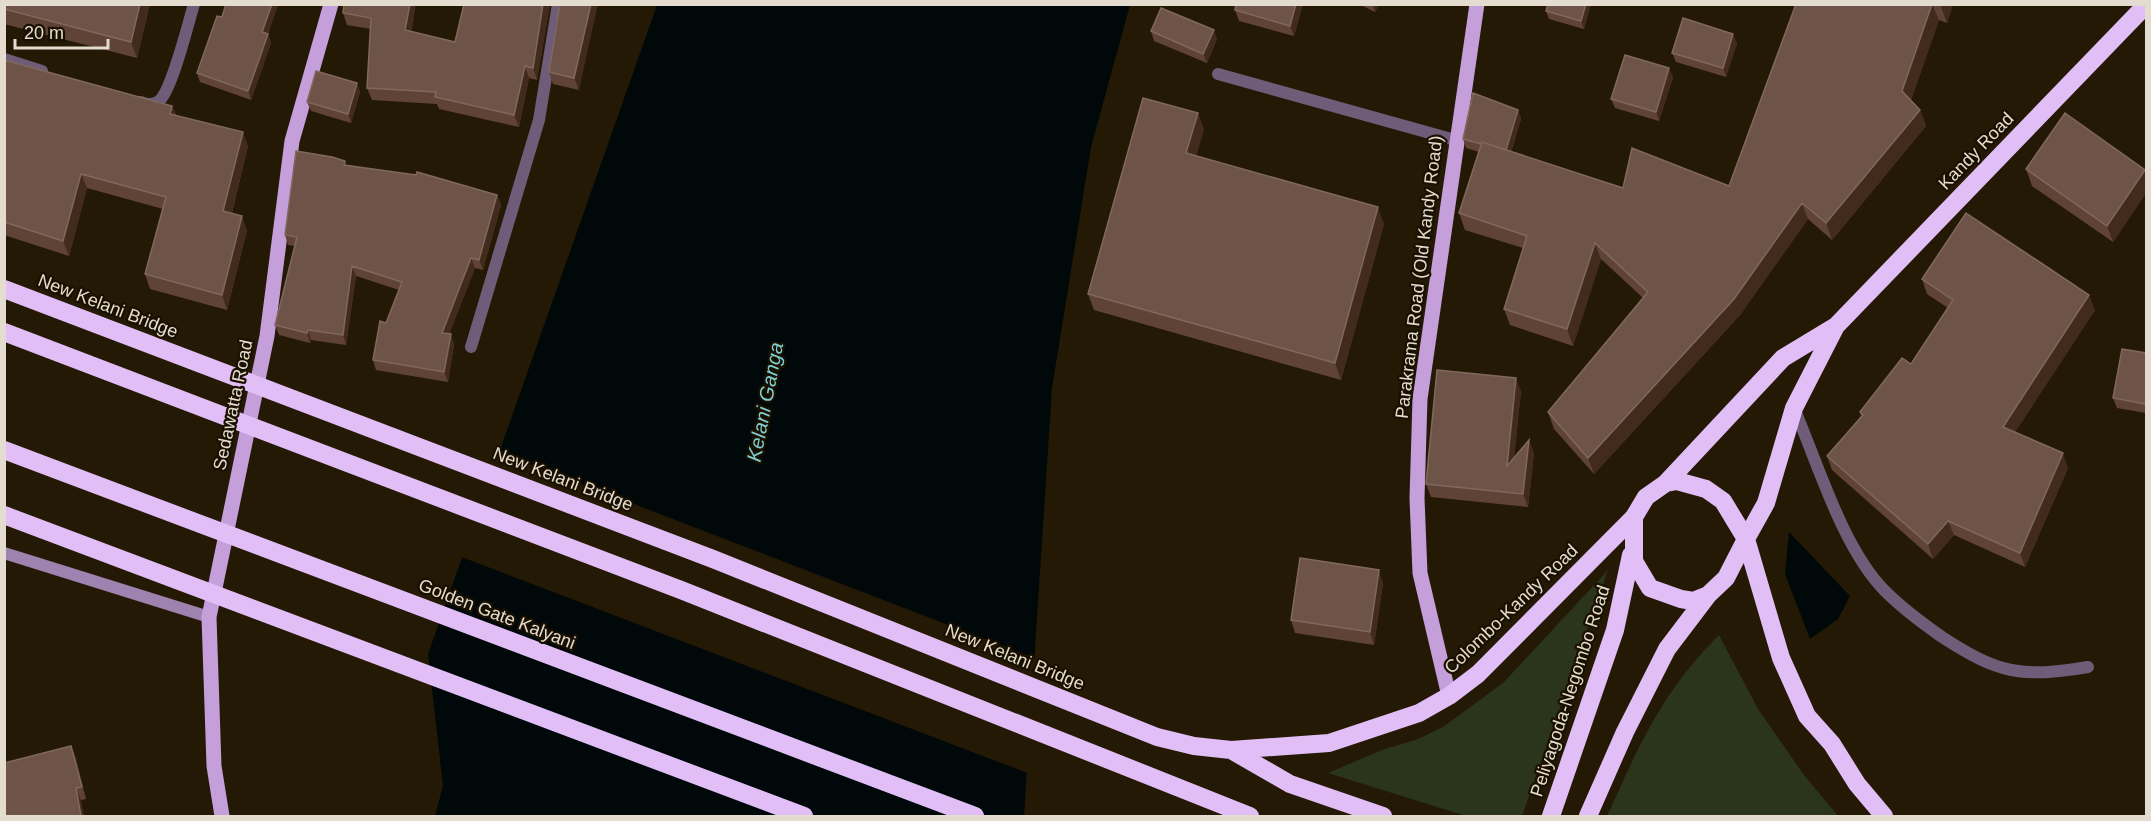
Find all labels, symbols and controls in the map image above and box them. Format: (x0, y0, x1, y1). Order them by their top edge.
scale bar (15, 12, 108, 50)
text: 20 m (24, 23, 64, 43)
street label: Kandy Road (1934, 108, 2018, 194)
street label: Parakrama Road (Old Kandy Road) (1392, 134, 1446, 420)
street label: New Kelani Bridge (35, 270, 181, 342)
street label: Sedawatta Road (209, 338, 257, 472)
water label: Kelani Ganga (743, 340, 787, 464)
street label: New Kelani Bridge (490, 443, 636, 515)
street label: Colombo-Kandy Road (1440, 540, 1582, 678)
street label: Golden Gate Kalyani (416, 575, 578, 653)
street label: Peliyagoda-Negombo Road (1526, 583, 1614, 799)
street label: New Kelani Bridge (943, 620, 1087, 694)

